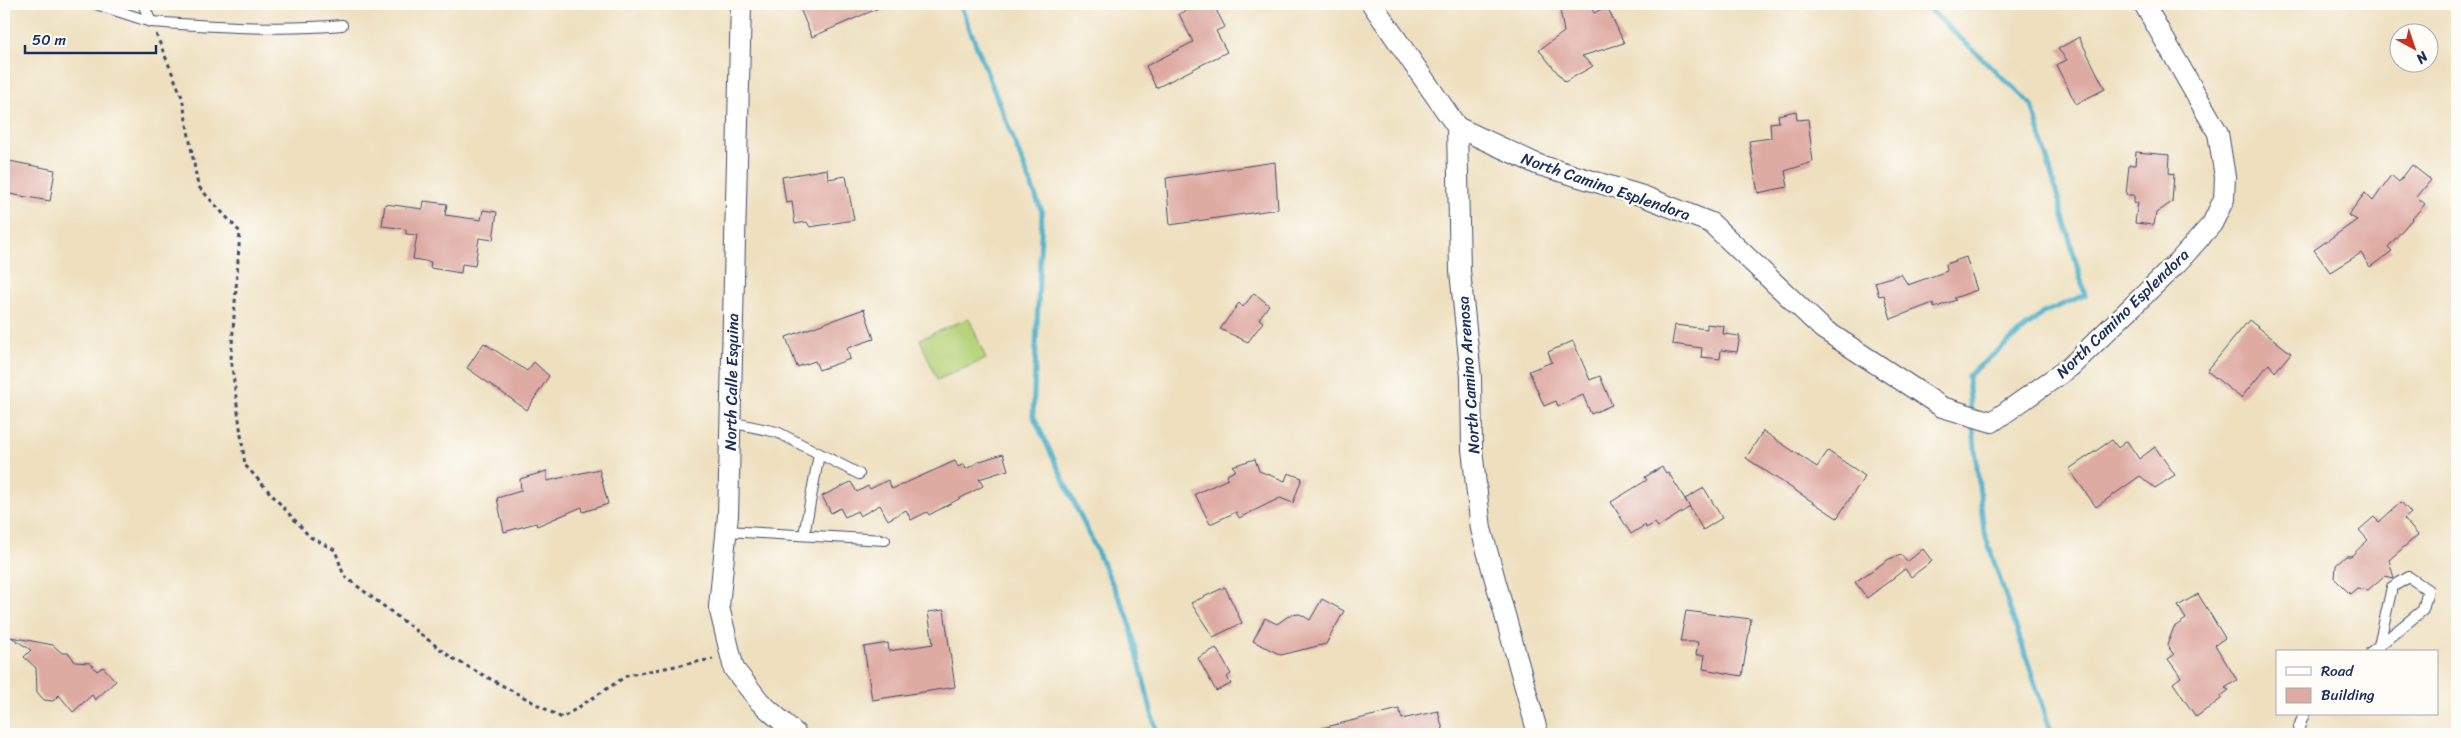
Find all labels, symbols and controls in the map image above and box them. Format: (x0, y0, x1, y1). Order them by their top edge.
scale bar (25, 22, 156, 54)
north arrow (2388, 22, 2438, 72)
text: 50 m (32, 27, 67, 53)
text: N (2410, 44, 2435, 70)
street label: North Camino Esplendora (1517, 144, 1694, 229)
street label: North Camino Esplendora (2049, 241, 2196, 385)
street label: North Camino Arenosa (1449, 295, 1488, 455)
street label: North Calle Esquina (716, 313, 747, 451)
legend (2276, 650, 2438, 716)
text: Road (2321, 658, 2354, 684)
text: Building (2321, 682, 2375, 708)

